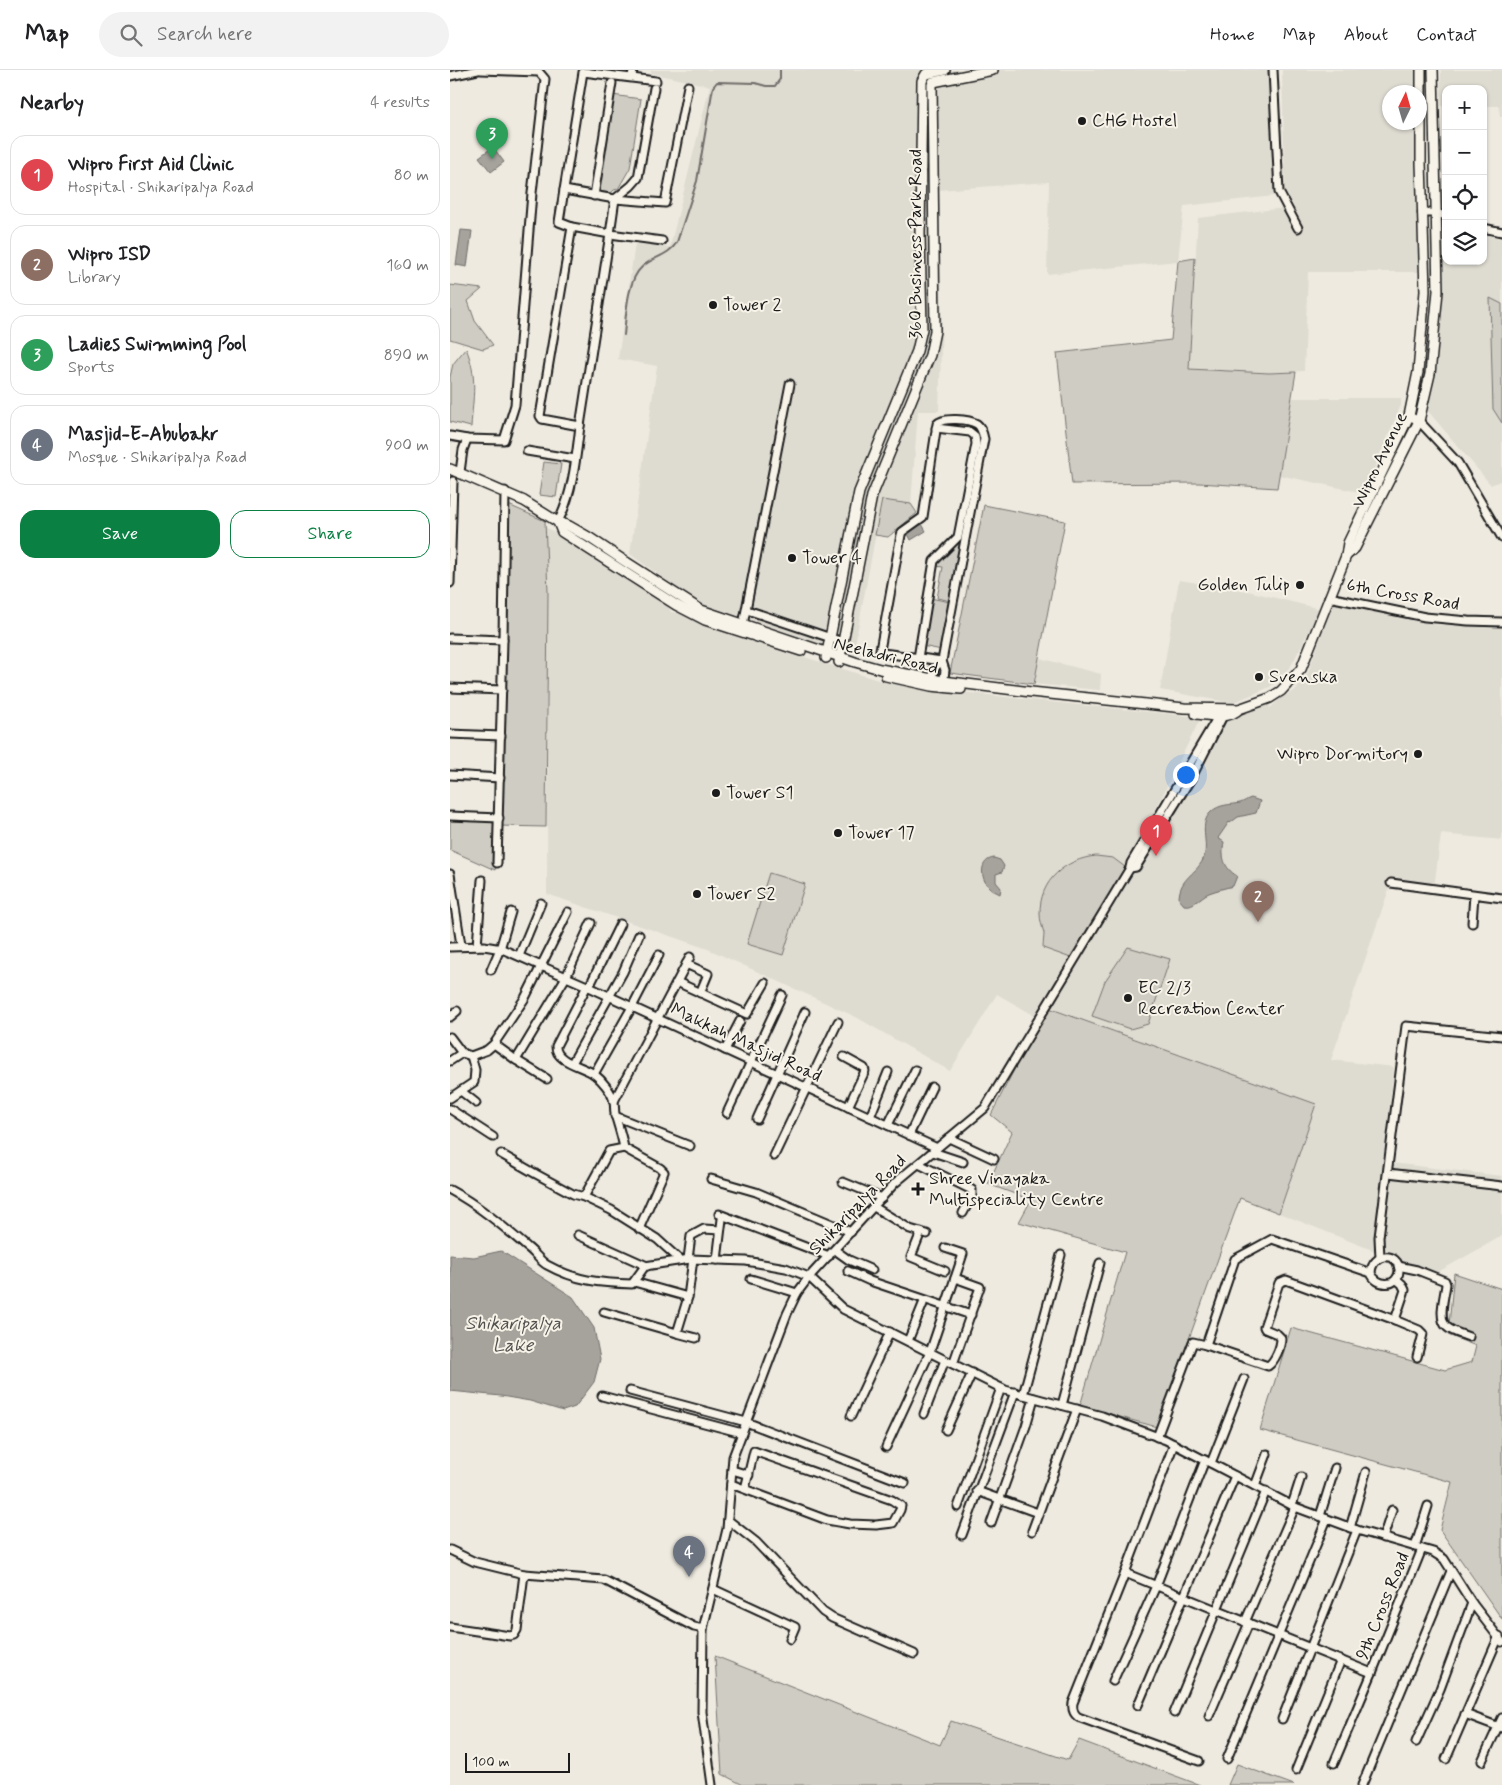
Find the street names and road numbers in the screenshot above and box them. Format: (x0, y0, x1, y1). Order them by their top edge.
street label: 360 Business Park Road (904, 149, 928, 339)
street label: Wipro Avenue (1346, 408, 1414, 512)
street label: 6th Cross Road (1345, 573, 1461, 617)
street label: Neeladri Road (831, 631, 941, 681)
street label: Makkah Masjid Road (667, 997, 825, 1089)
street label: Shikaripalya Road (804, 1150, 912, 1260)
street label: 9th Cross Road (1351, 1549, 1415, 1663)

